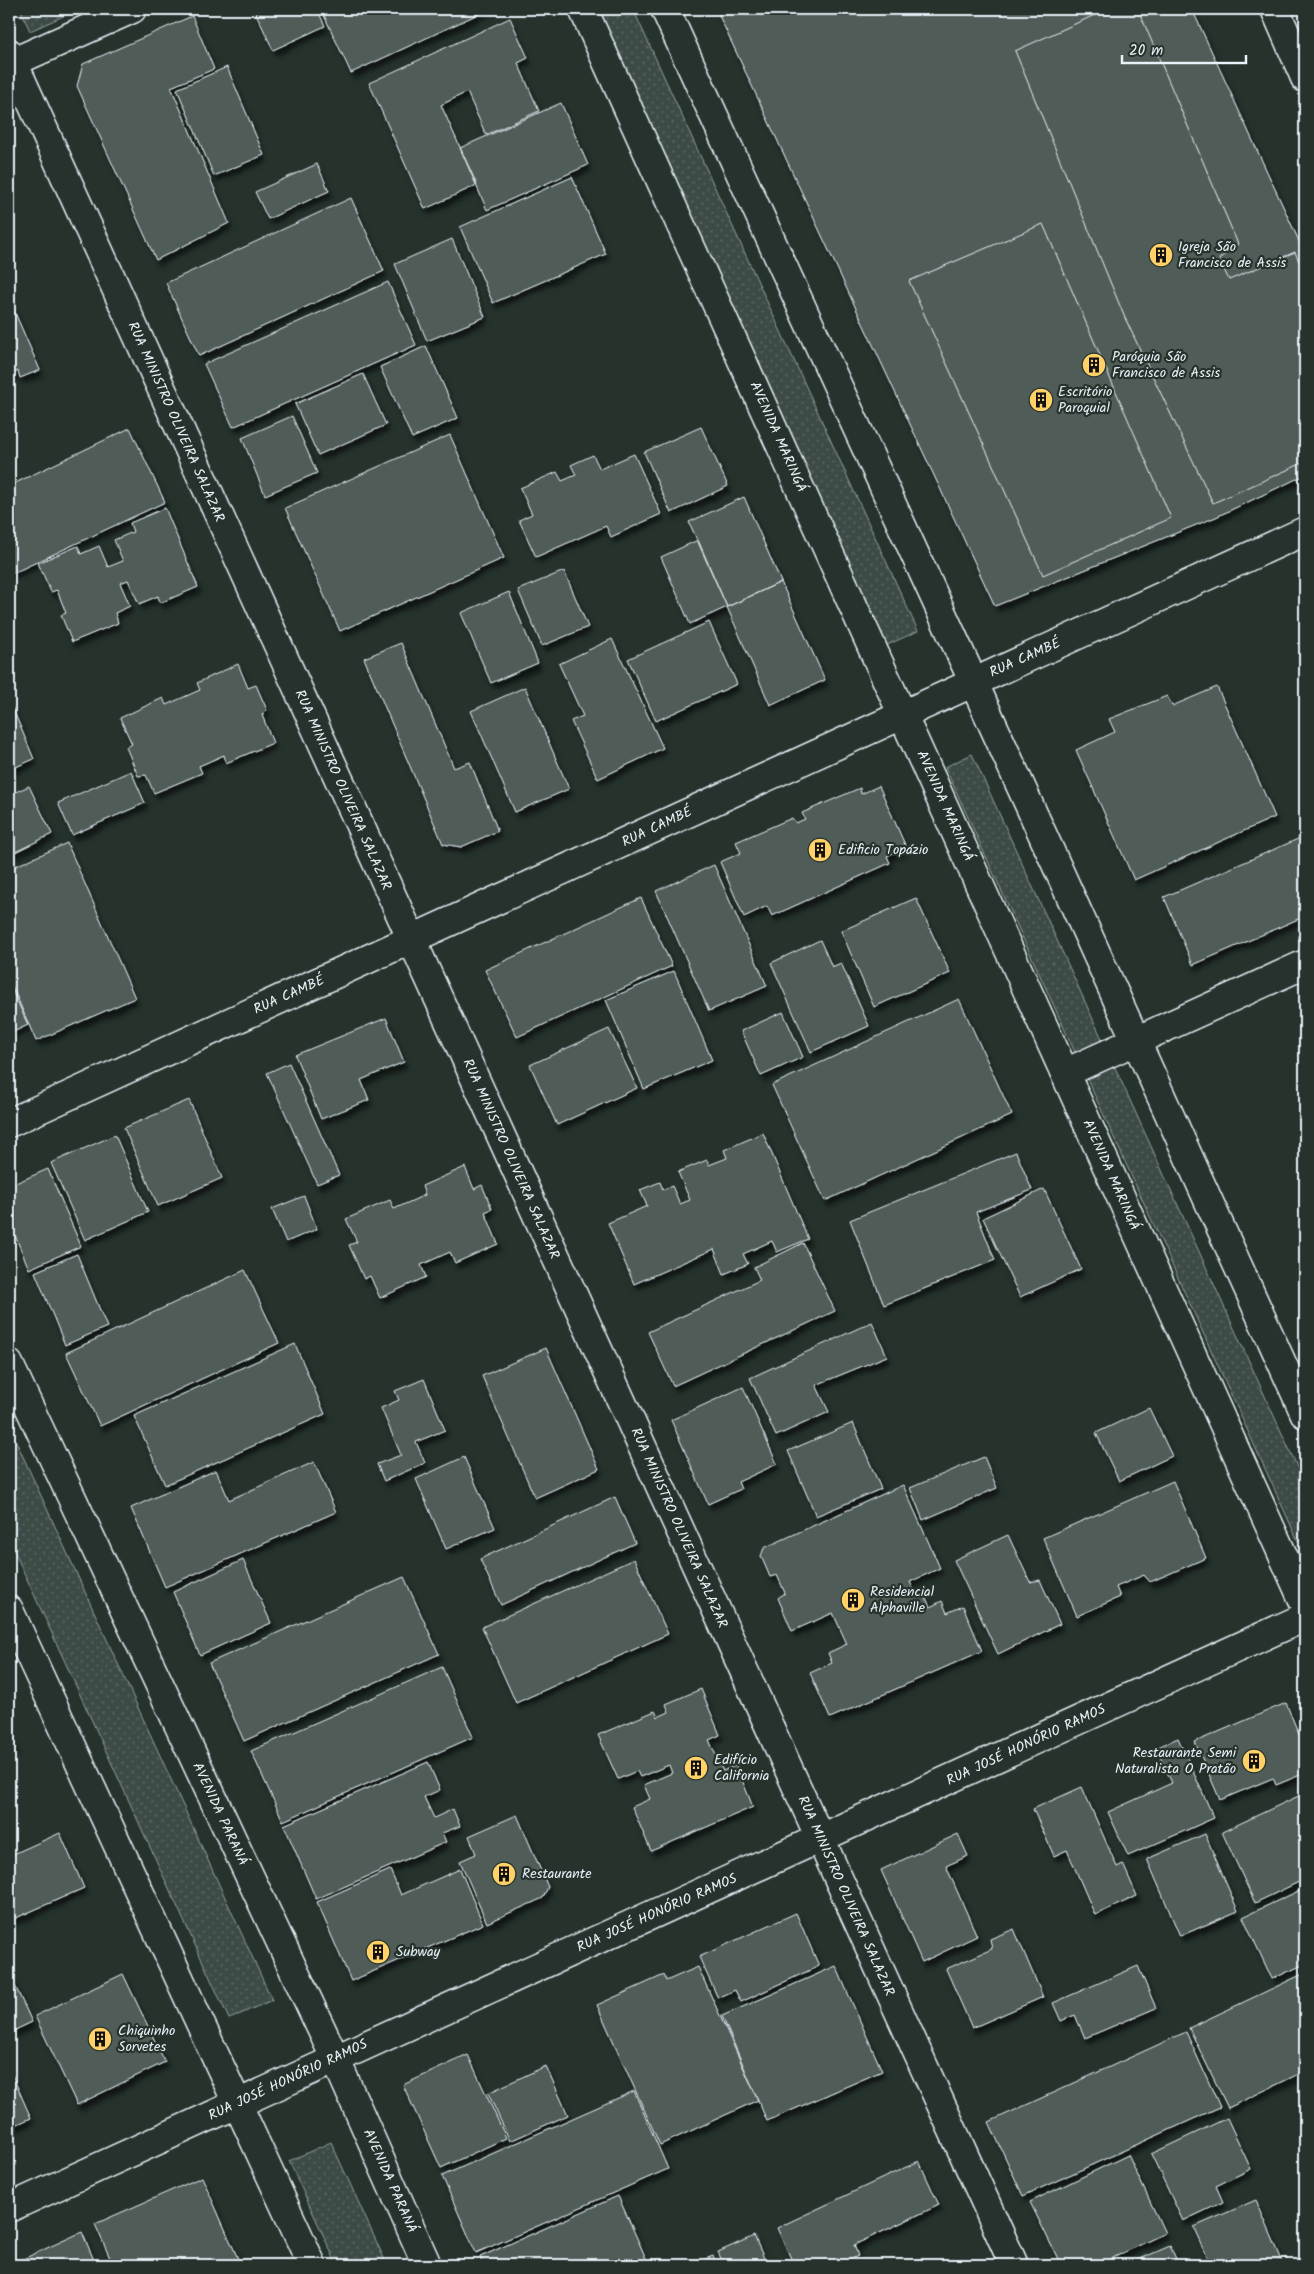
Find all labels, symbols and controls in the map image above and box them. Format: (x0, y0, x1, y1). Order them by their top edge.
scale bar (1122, 32, 1245, 64)
text: 20 m (1129, 39, 1163, 63)
place label: Igreja São Francisco de Assis (1178, 236, 1286, 274)
building icon: Igreja São Francisco de Assis (1148, 242, 1174, 268)
street label: RUA MINISTRO OLIVEIRA SALAZAR (122, 318, 230, 526)
place label: Paróquia São Francisco de Assis (1112, 346, 1220, 384)
building icon: Paróquia São Francisco de Assis (1081, 352, 1107, 378)
street label: AVENIDA MARINGÁ (744, 378, 812, 496)
place label: Escritório Paroquial (1058, 381, 1112, 419)
building icon: Escritório Paroquial (1028, 387, 1054, 413)
street label: RUA CAMBÉ (986, 632, 1065, 683)
street label: RUA MINISTRO OLIVEIRA SALAZAR (289, 686, 397, 894)
street label: AVENIDA MARINGÁ (911, 747, 979, 865)
street label: RUA CAMBÉ (618, 801, 697, 853)
building icon: Edificio Topázio (807, 837, 833, 863)
place label: Edificio Topázio (838, 839, 928, 861)
street label: RUA CAMBÉ (250, 969, 329, 1020)
street label: RUA MINISTRO OLIVEIRA SALAZAR (457, 1055, 565, 1263)
street label: AVENIDA MARINGÁ (1077, 1116, 1145, 1234)
street label: RUA MINISTRO OLIVEIRA SALAZAR (625, 1424, 733, 1632)
place label: Residencial Alphaville (870, 1581, 935, 1619)
building icon: Residencial Alphaville (840, 1587, 866, 1613)
street label: RUA JOSÉ HONÓRIO RAMOS (943, 1698, 1110, 1792)
place label: Restaurante Semi Naturalista O Pratão (1115, 1742, 1237, 1780)
building icon: Restaurante Semi Naturalista O Pratão (1241, 1748, 1267, 1774)
place label: Edifício California (714, 1749, 769, 1787)
building icon: Edifício California (683, 1755, 709, 1781)
street label: AVENIDA PARANÁ (186, 1759, 254, 1869)
street label: RUA MINISTRO OLIVEIRA SALAZAR (792, 1792, 900, 2000)
building icon: Restaurante (491, 1861, 517, 1887)
place label: Restaurante (522, 1863, 592, 1885)
street label: RUA JOSÉ HONÓRIO RAMOS (573, 1867, 741, 1958)
building icon: Subway (365, 1939, 391, 1965)
place label: Subway (396, 1941, 441, 1963)
place label: Chiquinho Sorvetes (118, 2020, 175, 2058)
building icon: Chiquinho Sorvetes (87, 2026, 113, 2052)
street label: RUA JOSÉ HONÓRIO RAMOS (205, 2033, 372, 2127)
street label: AVENIDA PARANÁ (357, 2125, 423, 2237)

